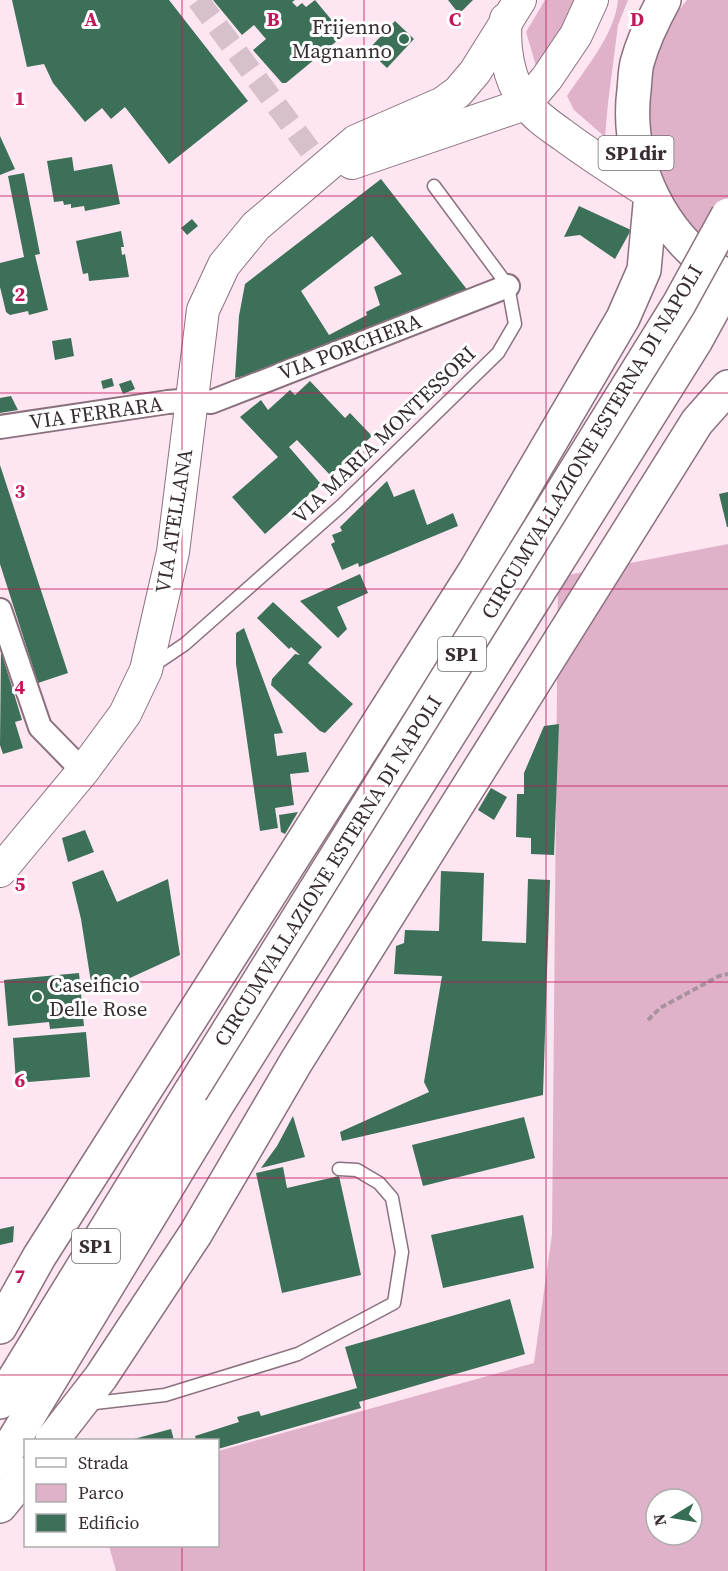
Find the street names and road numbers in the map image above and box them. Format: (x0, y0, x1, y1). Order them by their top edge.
road number: SP1dir (598, 136, 674, 170)
street label: CIRCUMVALLAZIONE ESTERNA DI NAPOLI (474, 259, 709, 624)
street label: VIA PORCHERA (274, 306, 426, 387)
street label: VIA MARIA MONTESSORI (286, 339, 482, 530)
street label: VIA FERRARA (27, 389, 165, 436)
street label: VIA ATELLANA (148, 447, 199, 595)
road number: SP1 (438, 637, 486, 671)
street label: CIRCUMVALLAZIONE ESTERNA DI NAPOLI (207, 690, 448, 1052)
road number: SP1 (72, 1229, 120, 1263)

